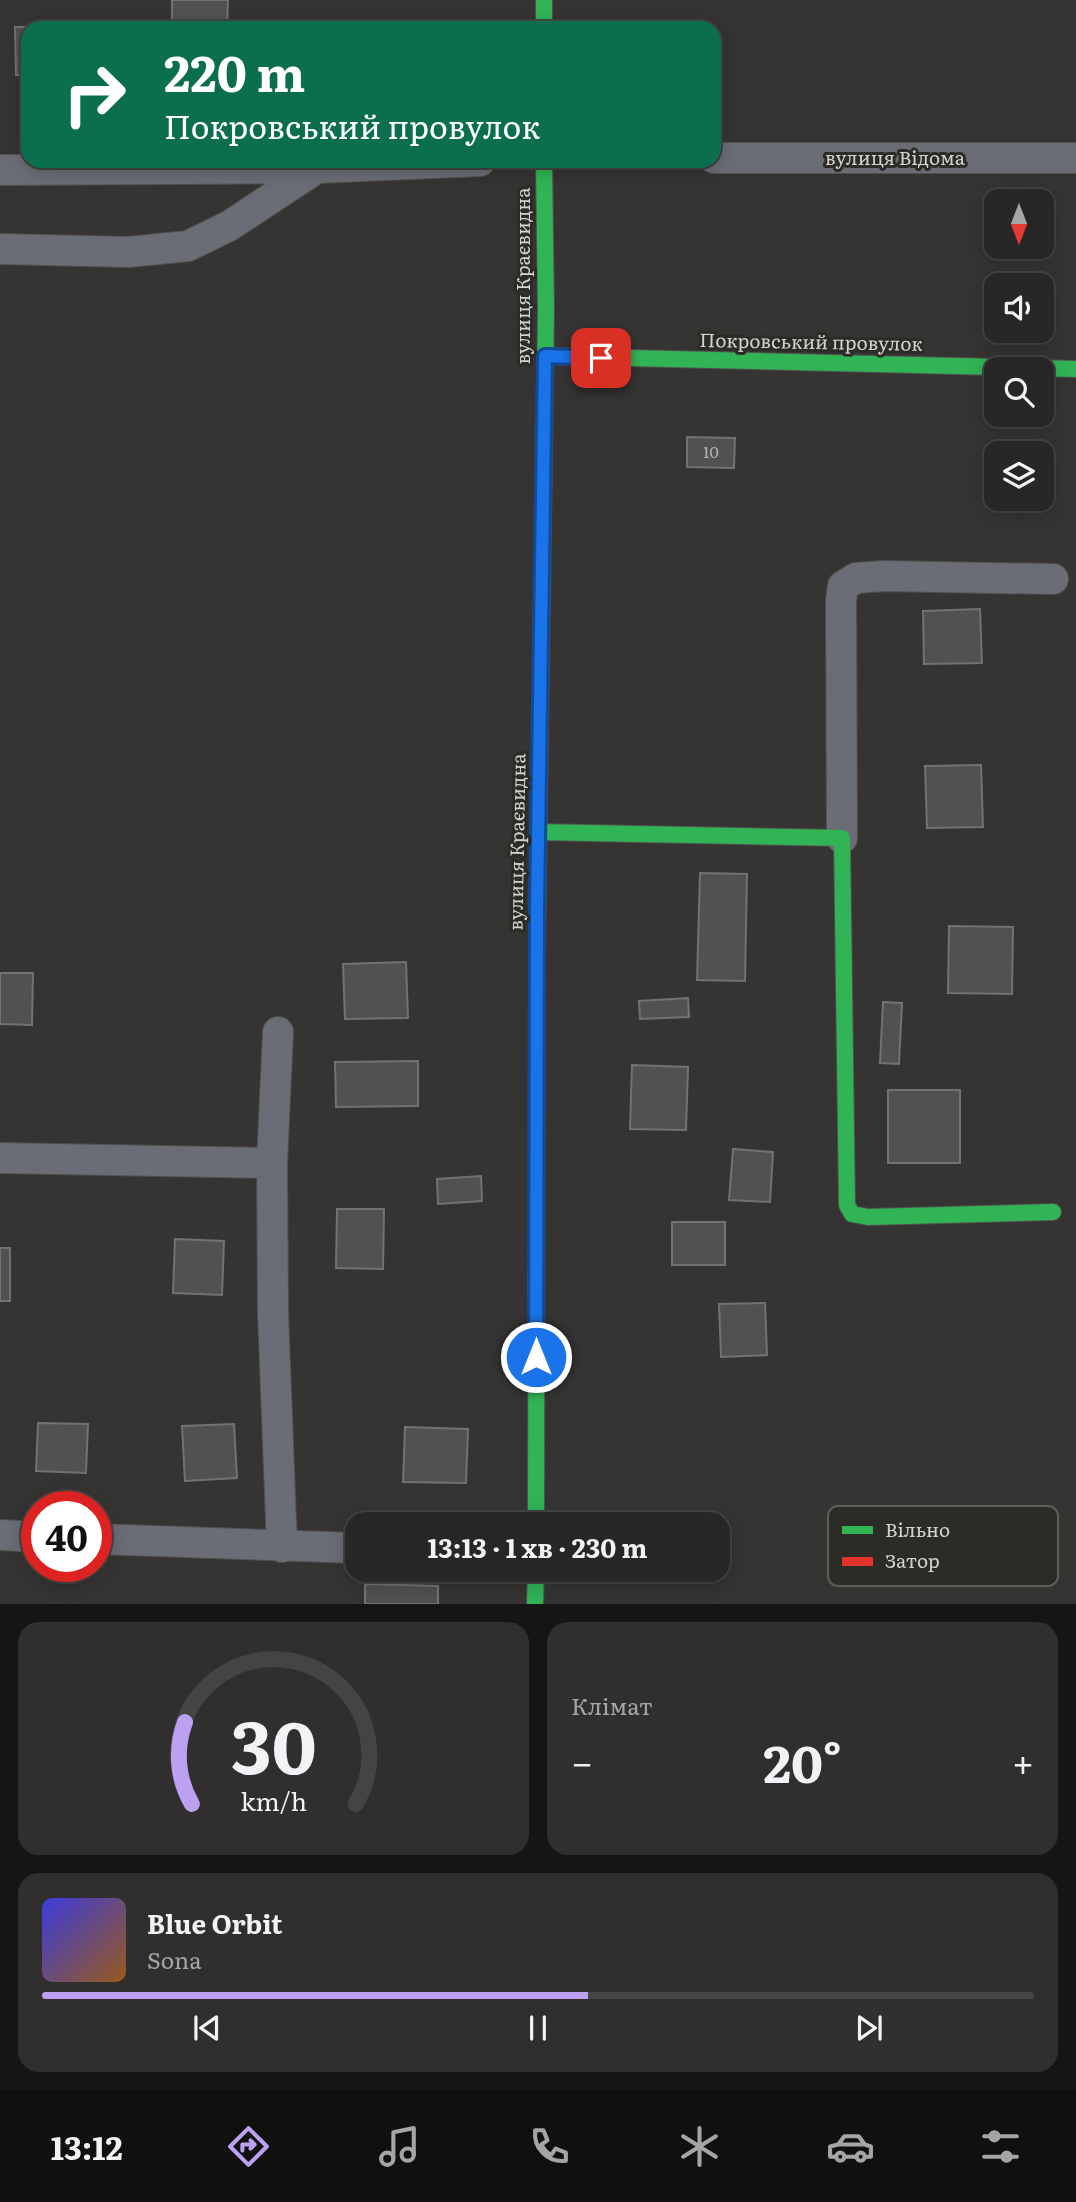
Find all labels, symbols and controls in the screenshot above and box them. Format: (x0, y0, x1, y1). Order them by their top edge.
text: 220 m (164, 34, 305, 107)
icon: right (49, 49, 140, 140)
text: Покровський провулок (164, 101, 540, 149)
street label: вулиця Відома (825, 143, 966, 171)
street label: вулиця Краєвидна (508, 187, 536, 365)
north arrow (984, 189, 1054, 259)
map controls (984, 189, 1054, 511)
button: sound (984, 273, 1054, 343)
street label: Покровський провулок (699, 325, 924, 357)
pin (571, 328, 631, 388)
icon: arrive (582, 339, 620, 377)
button: search (984, 357, 1054, 427)
house number: 10 (703, 439, 719, 463)
button: layers (984, 441, 1054, 511)
street label: вулиця Краєвидна (500, 752, 532, 931)
position arrow (499, 1320, 573, 1394)
speed limit sign: 40 (21, 1491, 112, 1582)
legend (828, 1506, 1058, 1586)
text: Вільно (885, 1515, 950, 1543)
text: 13:13 · 1 хв · 230 m (428, 1527, 647, 1566)
text: Затор (885, 1546, 940, 1574)
text: Клімат (571, 1688, 653, 1722)
text: 30 (231, 1689, 316, 1797)
text: 20° (763, 1722, 842, 1799)
text: − (571, 1732, 593, 1789)
text: + (1012, 1732, 1034, 1789)
text: km/h (240, 1782, 307, 1819)
text: Blue Orbit (147, 1903, 282, 1942)
text: Sona (147, 1942, 202, 1976)
icon: previous (188, 2009, 226, 2047)
icon: pause (519, 2009, 557, 2047)
icon: next (850, 2009, 888, 2047)
text: 13:12 (51, 2122, 123, 2170)
icon: directions (224, 2122, 273, 2171)
icon: music (375, 2122, 424, 2171)
icon: phone (525, 2122, 574, 2171)
icon: climate (675, 2122, 724, 2171)
icon: car (826, 2122, 875, 2171)
icon: filters (976, 2122, 1025, 2171)

